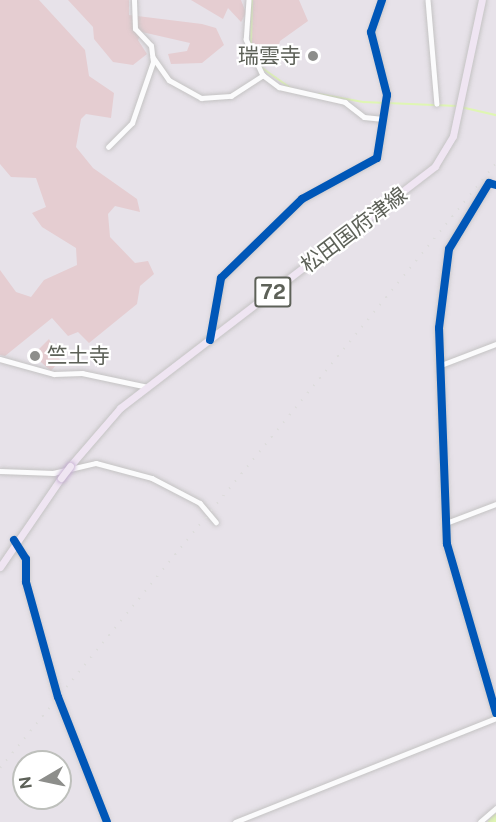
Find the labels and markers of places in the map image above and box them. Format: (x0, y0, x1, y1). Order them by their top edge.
place label: 瑞雲寺 (238, 43, 301, 69)
marker: 瑞雲寺 (306, 49, 320, 63)
place label: 竺土寺 (47, 343, 110, 369)
marker: 竺土寺 (28, 349, 42, 363)

